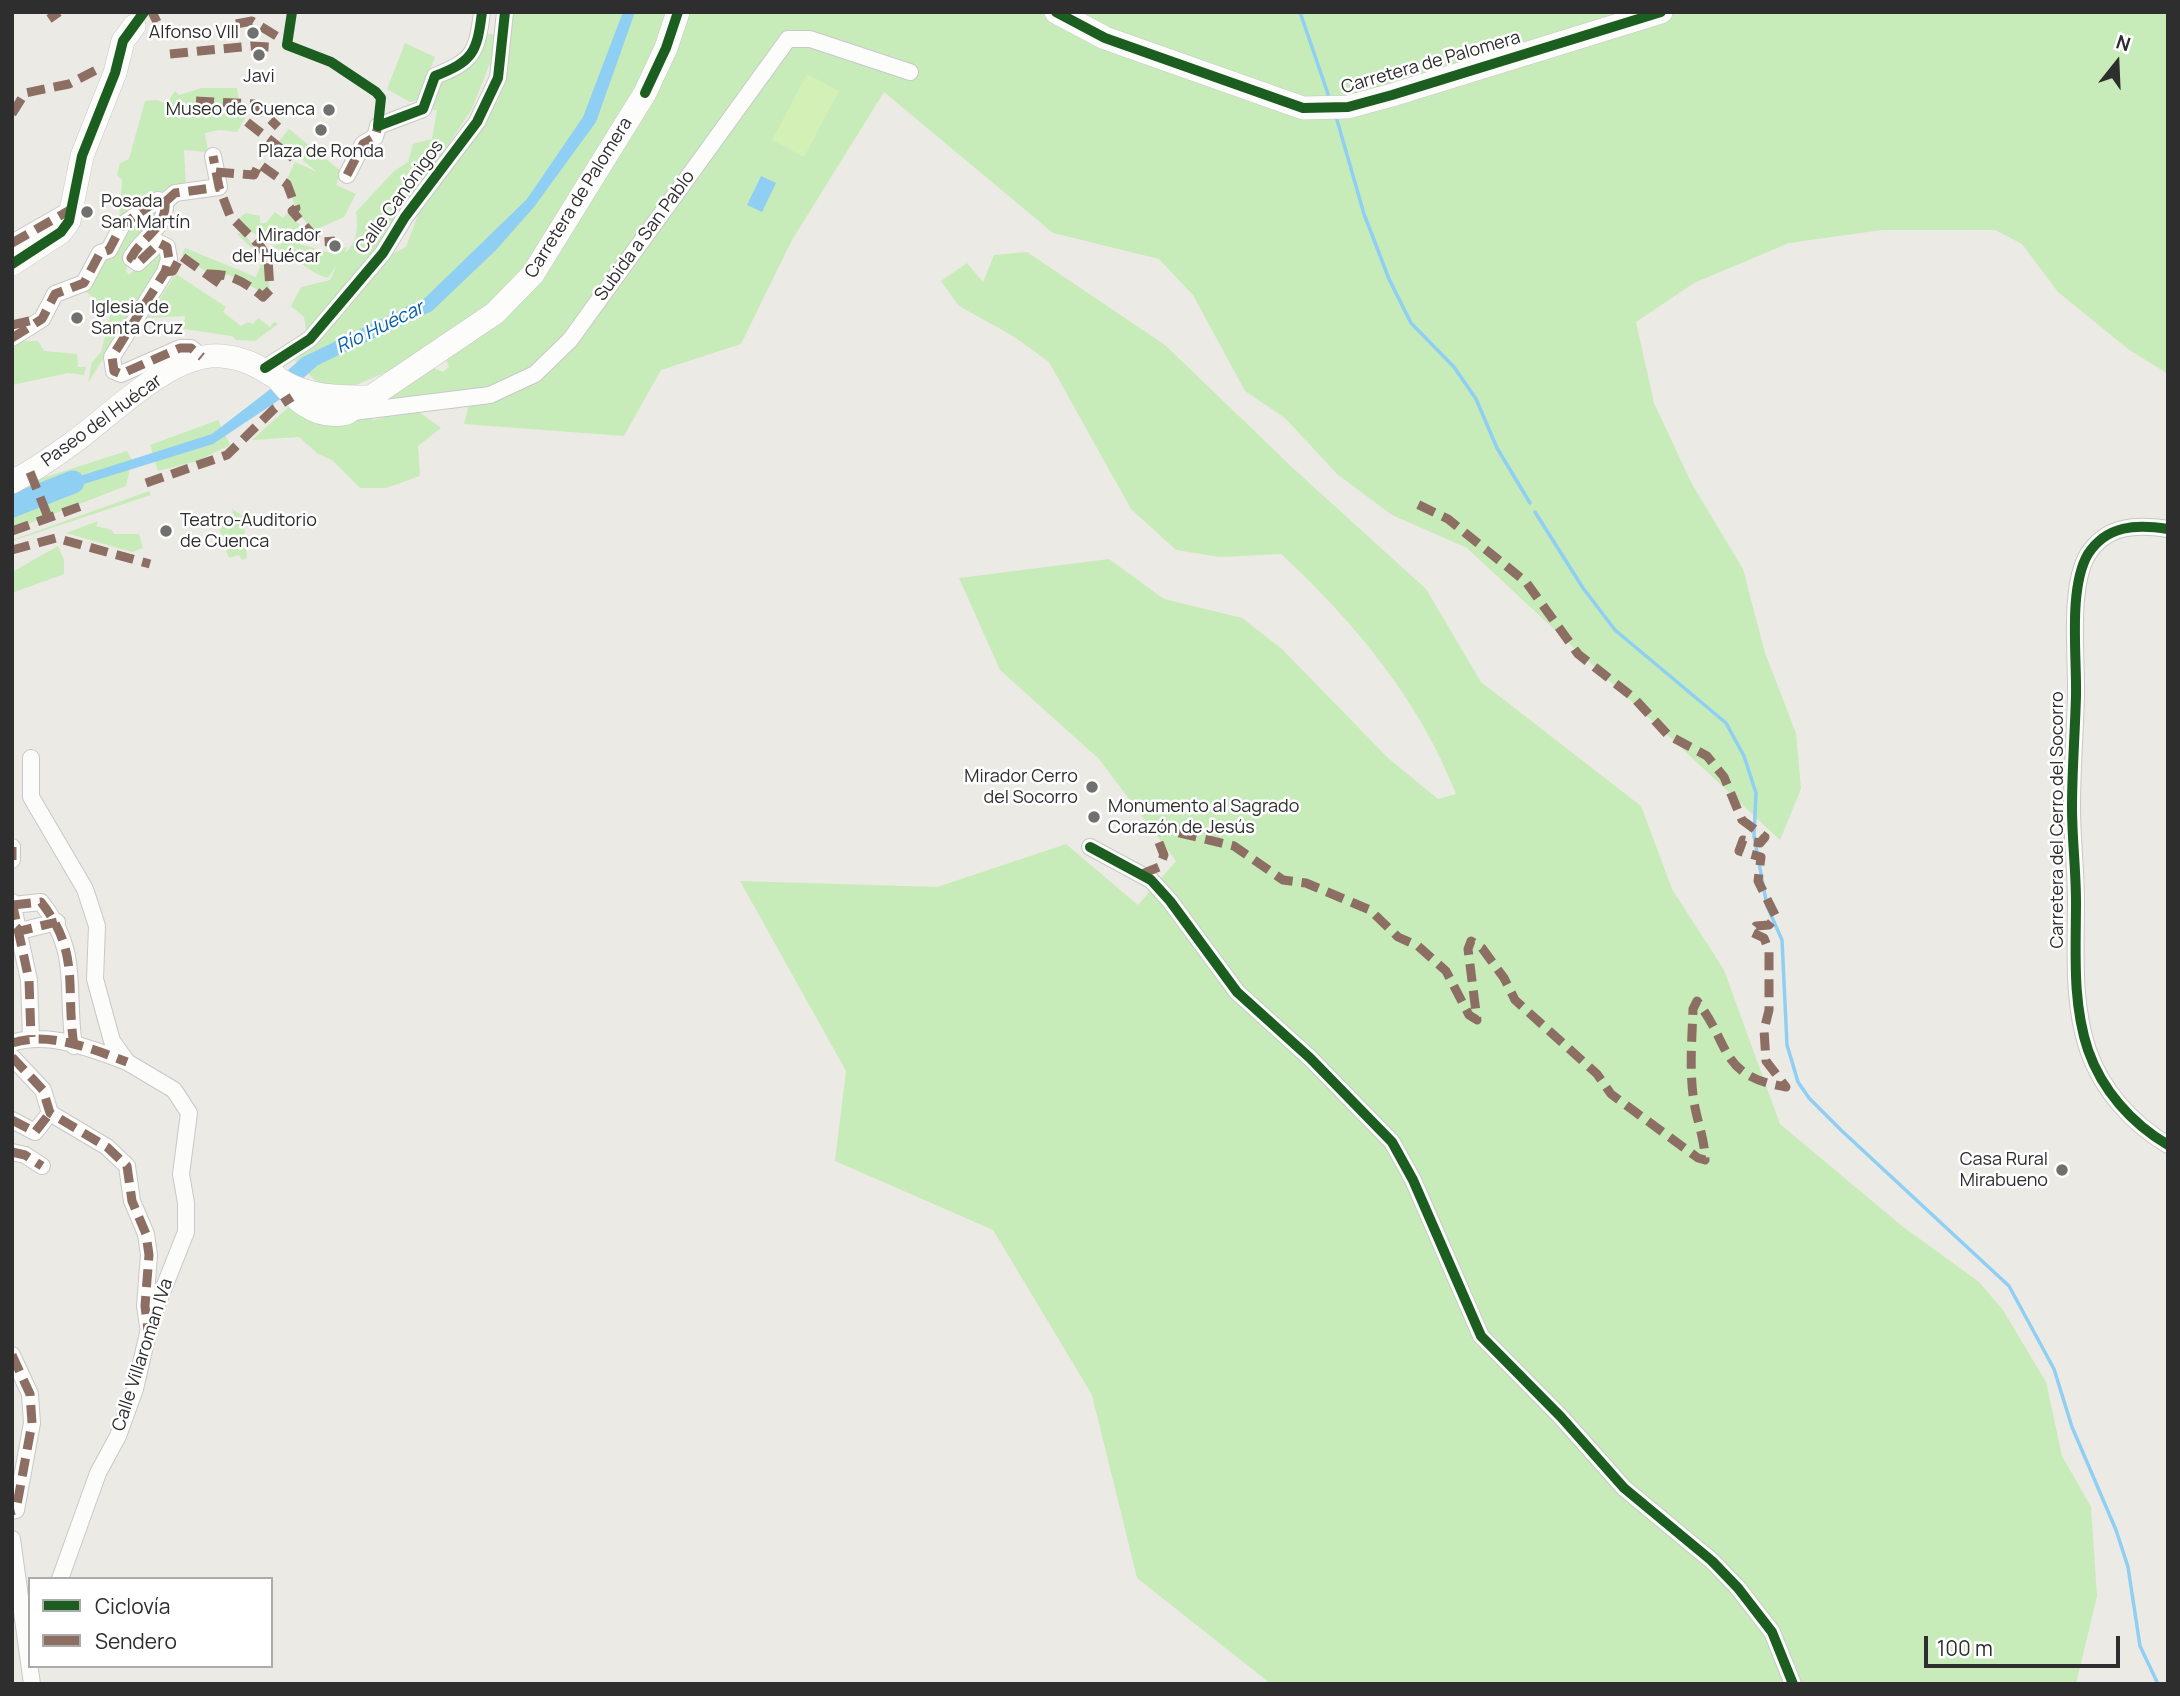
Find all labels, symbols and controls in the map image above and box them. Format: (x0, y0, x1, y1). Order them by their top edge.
place label: Alfonso VIII (149, 22, 239, 44)
marker: Alfonso VIII (245, 25, 261, 41)
street label: Carretera de Palomera (1339, 27, 1523, 99)
north arrow (2082, 28, 2152, 98)
text: N (2113, 29, 2134, 58)
marker: Javi (251, 47, 267, 63)
place label: Javi (243, 66, 275, 88)
place label: Museo de Cuenca (166, 99, 315, 121)
marker: Museo de Cuenca (321, 102, 337, 118)
street label: Carretera de Palomera (521, 114, 637, 282)
marker: Plaza de Ronda (313, 122, 329, 138)
street label: Calle Canónigos (352, 136, 448, 258)
place label: Plaza de Ronda (258, 141, 384, 163)
street label: Subida a San Pablo (590, 167, 700, 305)
place label: Posada San Martín (101, 191, 190, 234)
marker: Posada San Martín (79, 204, 95, 220)
place label: Mirador del Huécar (232, 225, 321, 268)
marker: Mirador del Huécar (327, 238, 343, 254)
place label: Iglesia de Santa Cruz (91, 297, 183, 340)
water label: Río Huécar (332, 297, 428, 359)
marker: Iglesia de Santa Cruz (69, 310, 85, 326)
street label: Paseo del Huécar (38, 370, 166, 472)
place label: Teatro-Auditorio de Cuenca (180, 510, 317, 552)
marker: Teatro-Auditorio de Cuenca (158, 523, 174, 539)
street label: Carretera del Cerro del Socorro (2047, 691, 2069, 949)
place label: Mirador Cerro del Socorro (964, 766, 1078, 808)
marker: Mirador Cerro del Socorro (1084, 779, 1100, 795)
place label: Monumento al Sagrado Corazón de Jesús (1108, 796, 1299, 838)
marker: Monumento al Sagrado Corazón de Jesús (1086, 809, 1102, 825)
place label: Casa Rural Mirabueno (1960, 1149, 2048, 1192)
marker: Casa Rural Mirabueno (2054, 1162, 2070, 1178)
street label: Calle Villaroman IVa (108, 1276, 178, 1434)
legend (28, 1577, 273, 1668)
text: Ciclovía (95, 1592, 170, 1620)
scale bar (1928, 1622, 2124, 1666)
text: Sendero (95, 1627, 177, 1655)
text: 100 m (1937, 1634, 1993, 1662)

